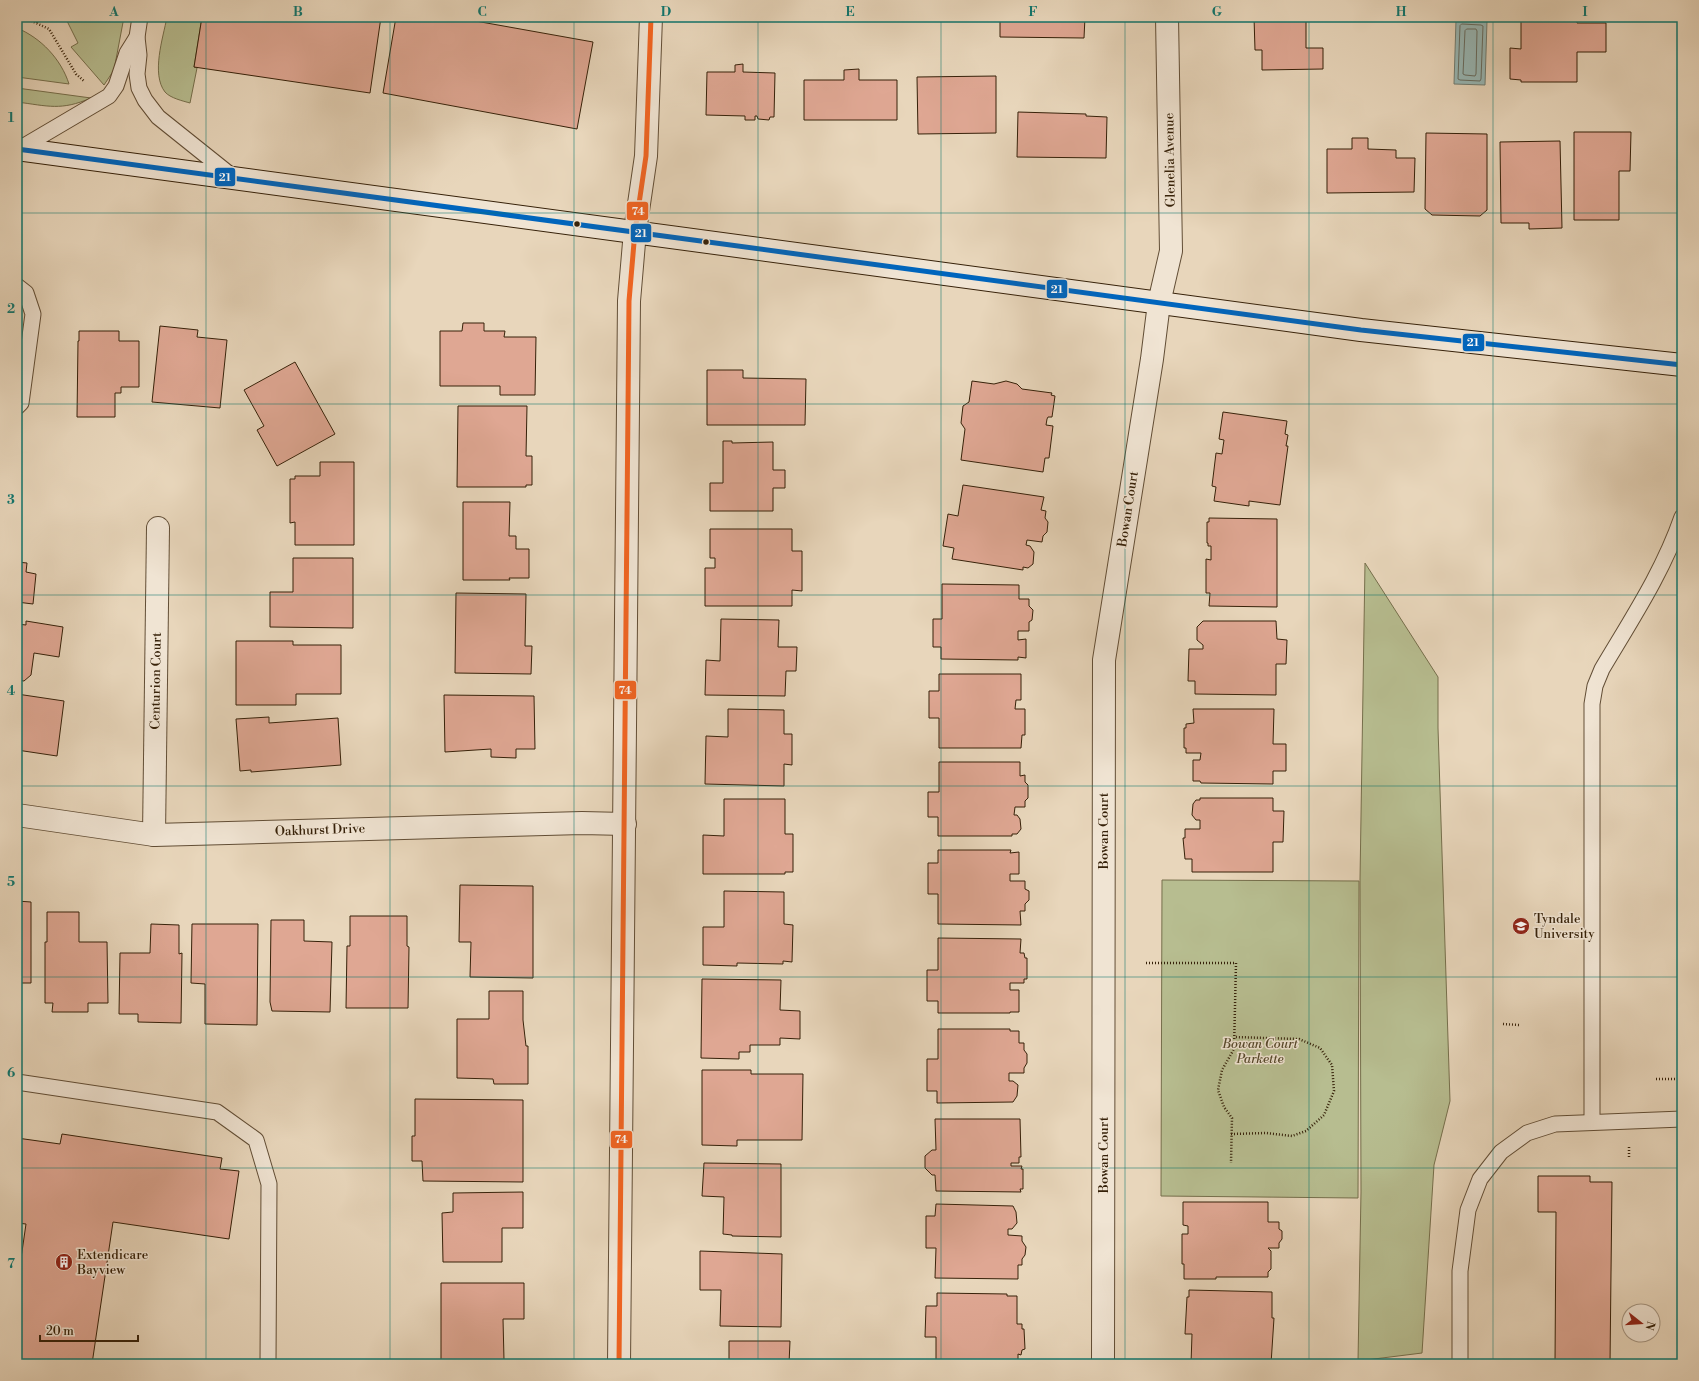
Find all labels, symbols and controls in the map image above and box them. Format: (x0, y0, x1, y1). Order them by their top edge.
text: A (108, 4, 119, 20)
text: B (293, 4, 303, 20)
text: C (477, 4, 487, 20)
text: D (661, 4, 671, 20)
text: E (845, 4, 855, 20)
text: F (1028, 4, 1038, 20)
text: G (1212, 4, 1223, 20)
text: H (1396, 4, 1407, 20)
text: I (1582, 4, 1588, 20)
text: 1 (8, 110, 15, 126)
street label: Glenelia Avenue (1161, 112, 1179, 207)
line badge: 21 (214, 167, 236, 187)
text: 21 (219, 171, 232, 185)
line badge: 74 (626, 201, 649, 221)
text: 74 (631, 205, 645, 219)
unlabelled marker (572, 219, 582, 229)
line badge: 21 (630, 223, 652, 243)
text: 21 (635, 227, 648, 241)
unlabelled marker (701, 237, 711, 247)
line badge: 21 (1046, 279, 1068, 299)
text: 21 (1051, 283, 1064, 297)
text: 2 (7, 301, 15, 317)
line badge: 21 (1462, 333, 1485, 352)
text: 21 (1467, 336, 1480, 350)
street label: Bowan Court (1114, 470, 1142, 549)
text: 3 (7, 492, 15, 508)
street label: Centurion Court (147, 632, 165, 730)
line badge: 74 (614, 680, 637, 700)
text: 4 (7, 683, 16, 699)
text: 74 (618, 684, 632, 698)
street label: Bowan Court (1096, 792, 1112, 870)
street label: Oakhurst Drive (275, 820, 366, 840)
text: 5 (7, 874, 15, 890)
place label: Tyndale University (1534, 911, 1595, 942)
school or university icon: Tyndale University (1511, 916, 1531, 936)
park label: Bowan Court Parkette (1221, 1036, 1299, 1067)
text: 6 (7, 1065, 15, 1081)
street label: Bowan Court (1096, 1116, 1112, 1194)
line badge: 74 (610, 1130, 633, 1149)
text: 74 (614, 1133, 628, 1147)
place label: Extendicare Bayview (76, 1247, 149, 1278)
building icon: Extendicare Bayview (54, 1252, 74, 1272)
text: 7 (7, 1256, 15, 1272)
north arrow (1621, 1303, 1661, 1343)
scale bar (40, 1317, 138, 1343)
text: N (1642, 1319, 1658, 1332)
text: 20 m (46, 1324, 74, 1339)

